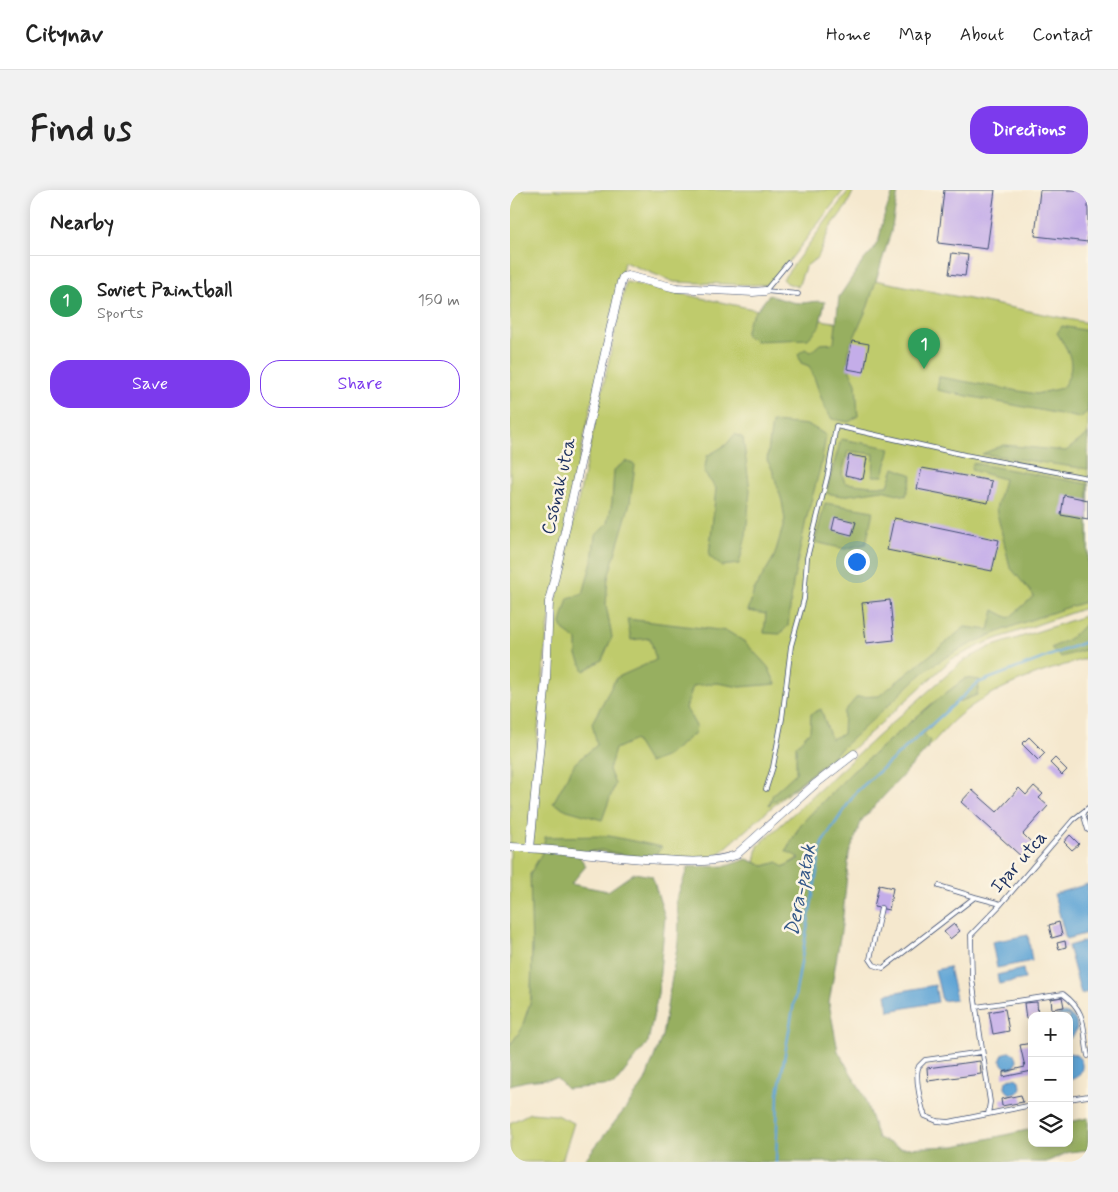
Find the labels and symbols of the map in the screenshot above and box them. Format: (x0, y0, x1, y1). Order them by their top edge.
pin: 1 (908, 328, 940, 369)
street label: Csónak utca (536, 434, 582, 537)
your location (844, 549, 870, 575)
street label: Ipar utca (985, 825, 1053, 899)
water label: Dera-patak (779, 842, 823, 938)

